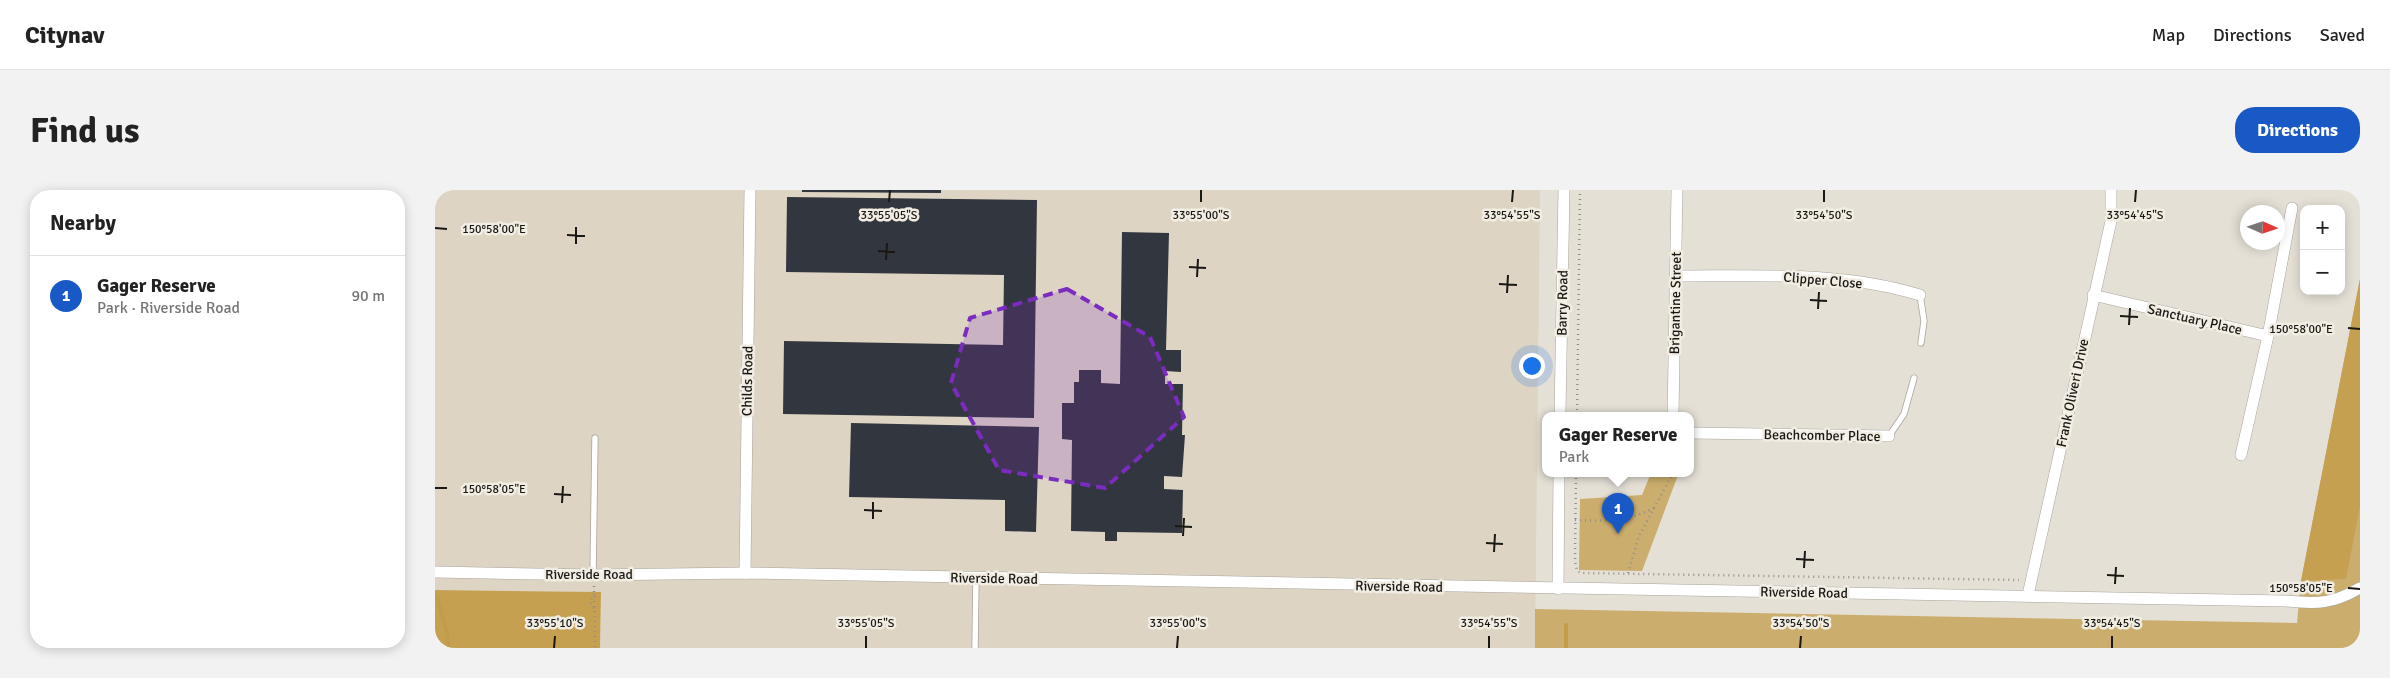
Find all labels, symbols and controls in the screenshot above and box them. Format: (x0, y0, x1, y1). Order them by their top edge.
text: Citynav (25, 20, 104, 50)
text: Map (2152, 24, 2185, 46)
text: Directions (2213, 24, 2292, 46)
text: Saved (2320, 24, 2365, 46)
button: Directions (2235, 107, 2360, 153)
text: Find us (30, 109, 140, 152)
north arrow (2240, 205, 2285, 250)
map controls (2300, 205, 2345, 295)
button: + (2300, 205, 2345, 250)
text: 33°55'05"S (860, 208, 918, 223)
text: 33°55'00"S (1172, 208, 1230, 223)
text: 33°54'55"S (1483, 208, 1541, 223)
text: 33°54'50"S (1795, 208, 1853, 223)
text: 33°54'45"S (2106, 208, 2164, 223)
text: Nearby (50, 210, 116, 236)
text: 150°58'00"E (462, 222, 526, 237)
button: − (2300, 250, 2345, 295)
street label: Brigantine Street (1666, 251, 1685, 354)
street label: Clipper Close (1783, 269, 1863, 292)
street label: Barry Road (1553, 270, 1572, 336)
text: Gager Reserve (97, 274, 216, 298)
text: 1 (62, 286, 70, 306)
text: 90 m (351, 286, 385, 306)
text: Park · Riverside Road (97, 298, 240, 318)
street label: Sanctuary Place (2146, 300, 2244, 339)
text: 150°58'00"E (2269, 322, 2333, 337)
street label: Frank Oliveri Drive (2053, 337, 2092, 449)
street label: Childs Road (738, 346, 757, 416)
your location (1519, 353, 1545, 379)
popup (1542, 412, 1694, 477)
text: Gager Reserve (1559, 423, 1677, 447)
street label: Beachcomber Place (1763, 426, 1881, 445)
text: Park (1559, 447, 1589, 467)
text: 150°58'05"E (462, 482, 526, 497)
pin: 1 (1602, 493, 1634, 534)
street label: Riverside Road (545, 566, 633, 583)
street label: Riverside Road (950, 569, 1038, 588)
street label: Riverside Road (1355, 577, 1443, 596)
text: 150°58'05"E (2269, 581, 2333, 596)
street label: Riverside Road (1760, 583, 1848, 602)
text: 33°55'10"S (526, 616, 584, 631)
text: 33°55'05"S (837, 616, 895, 631)
text: 33°55'00"S (1149, 616, 1207, 631)
text: 33°54'55"S (1460, 616, 1518, 631)
text: 33°54'50"S (1772, 616, 1830, 631)
text: 33°54'45"S (2083, 616, 2141, 631)

